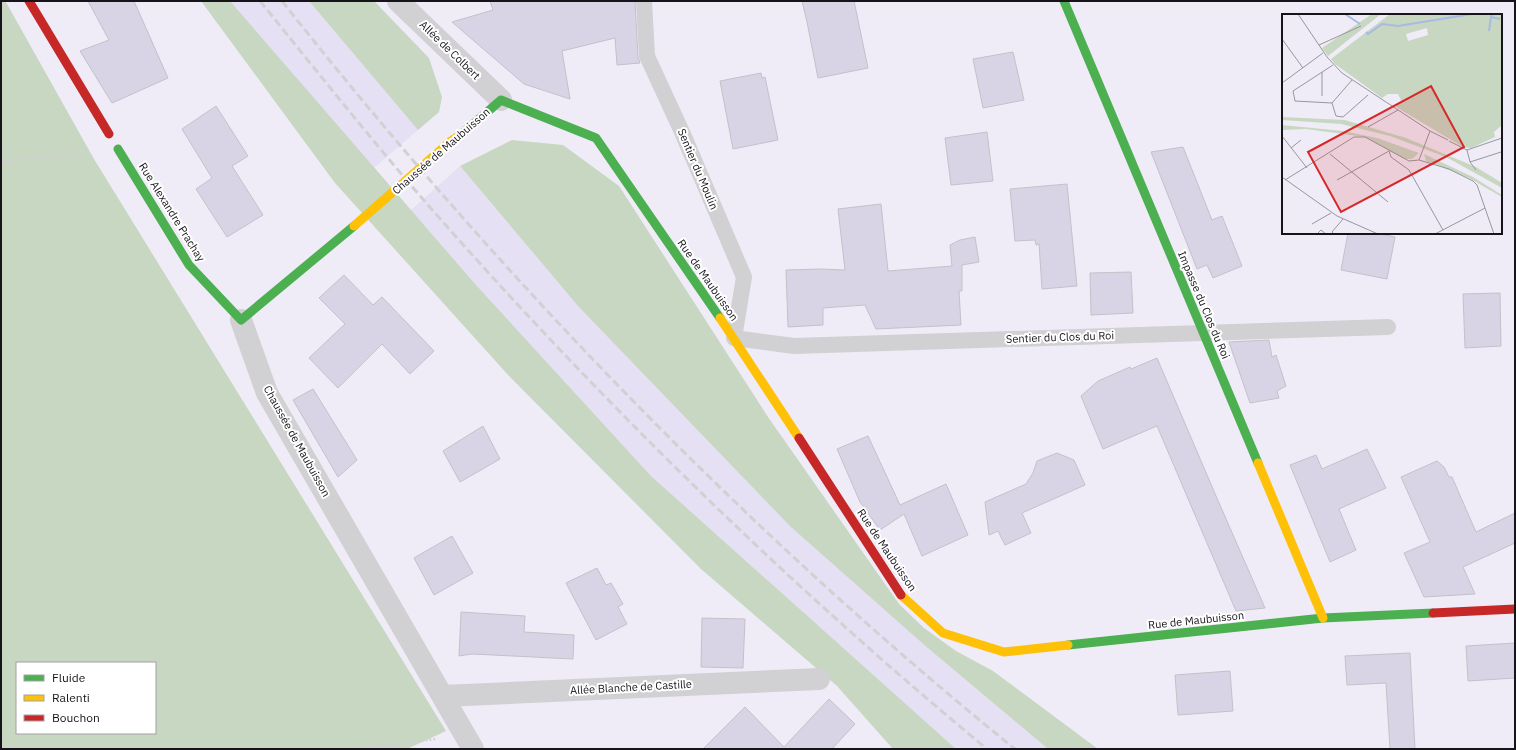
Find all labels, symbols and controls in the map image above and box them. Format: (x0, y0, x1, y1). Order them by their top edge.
inset map (1282, 14, 1502, 234)
street label: Allée de Colbert (417, 18, 483, 83)
street label: Chaussée de Maubuisson (389, 105, 493, 197)
street label: Sentier du Moulin (675, 126, 721, 212)
street label: Rue Alexandre Prachay (136, 160, 208, 265)
street label: Rue de Maubuisson (675, 236, 741, 324)
street label: Impasse du Clos du Roi (1175, 249, 1233, 361)
street label: Sentier du Clos du Roi (1006, 328, 1114, 346)
street label: Chaussée de Maubuisson (261, 383, 333, 499)
street label: Rue de Maubuisson (854, 506, 920, 594)
street label: Rue de Maubuisson (1147, 608, 1245, 632)
legend (16, 662, 156, 734)
text: Fluide (52, 670, 86, 685)
street label: Allée Blanche de Castille (570, 677, 692, 697)
text: Ralenti (52, 690, 90, 705)
text: Bouchon (52, 710, 100, 725)

